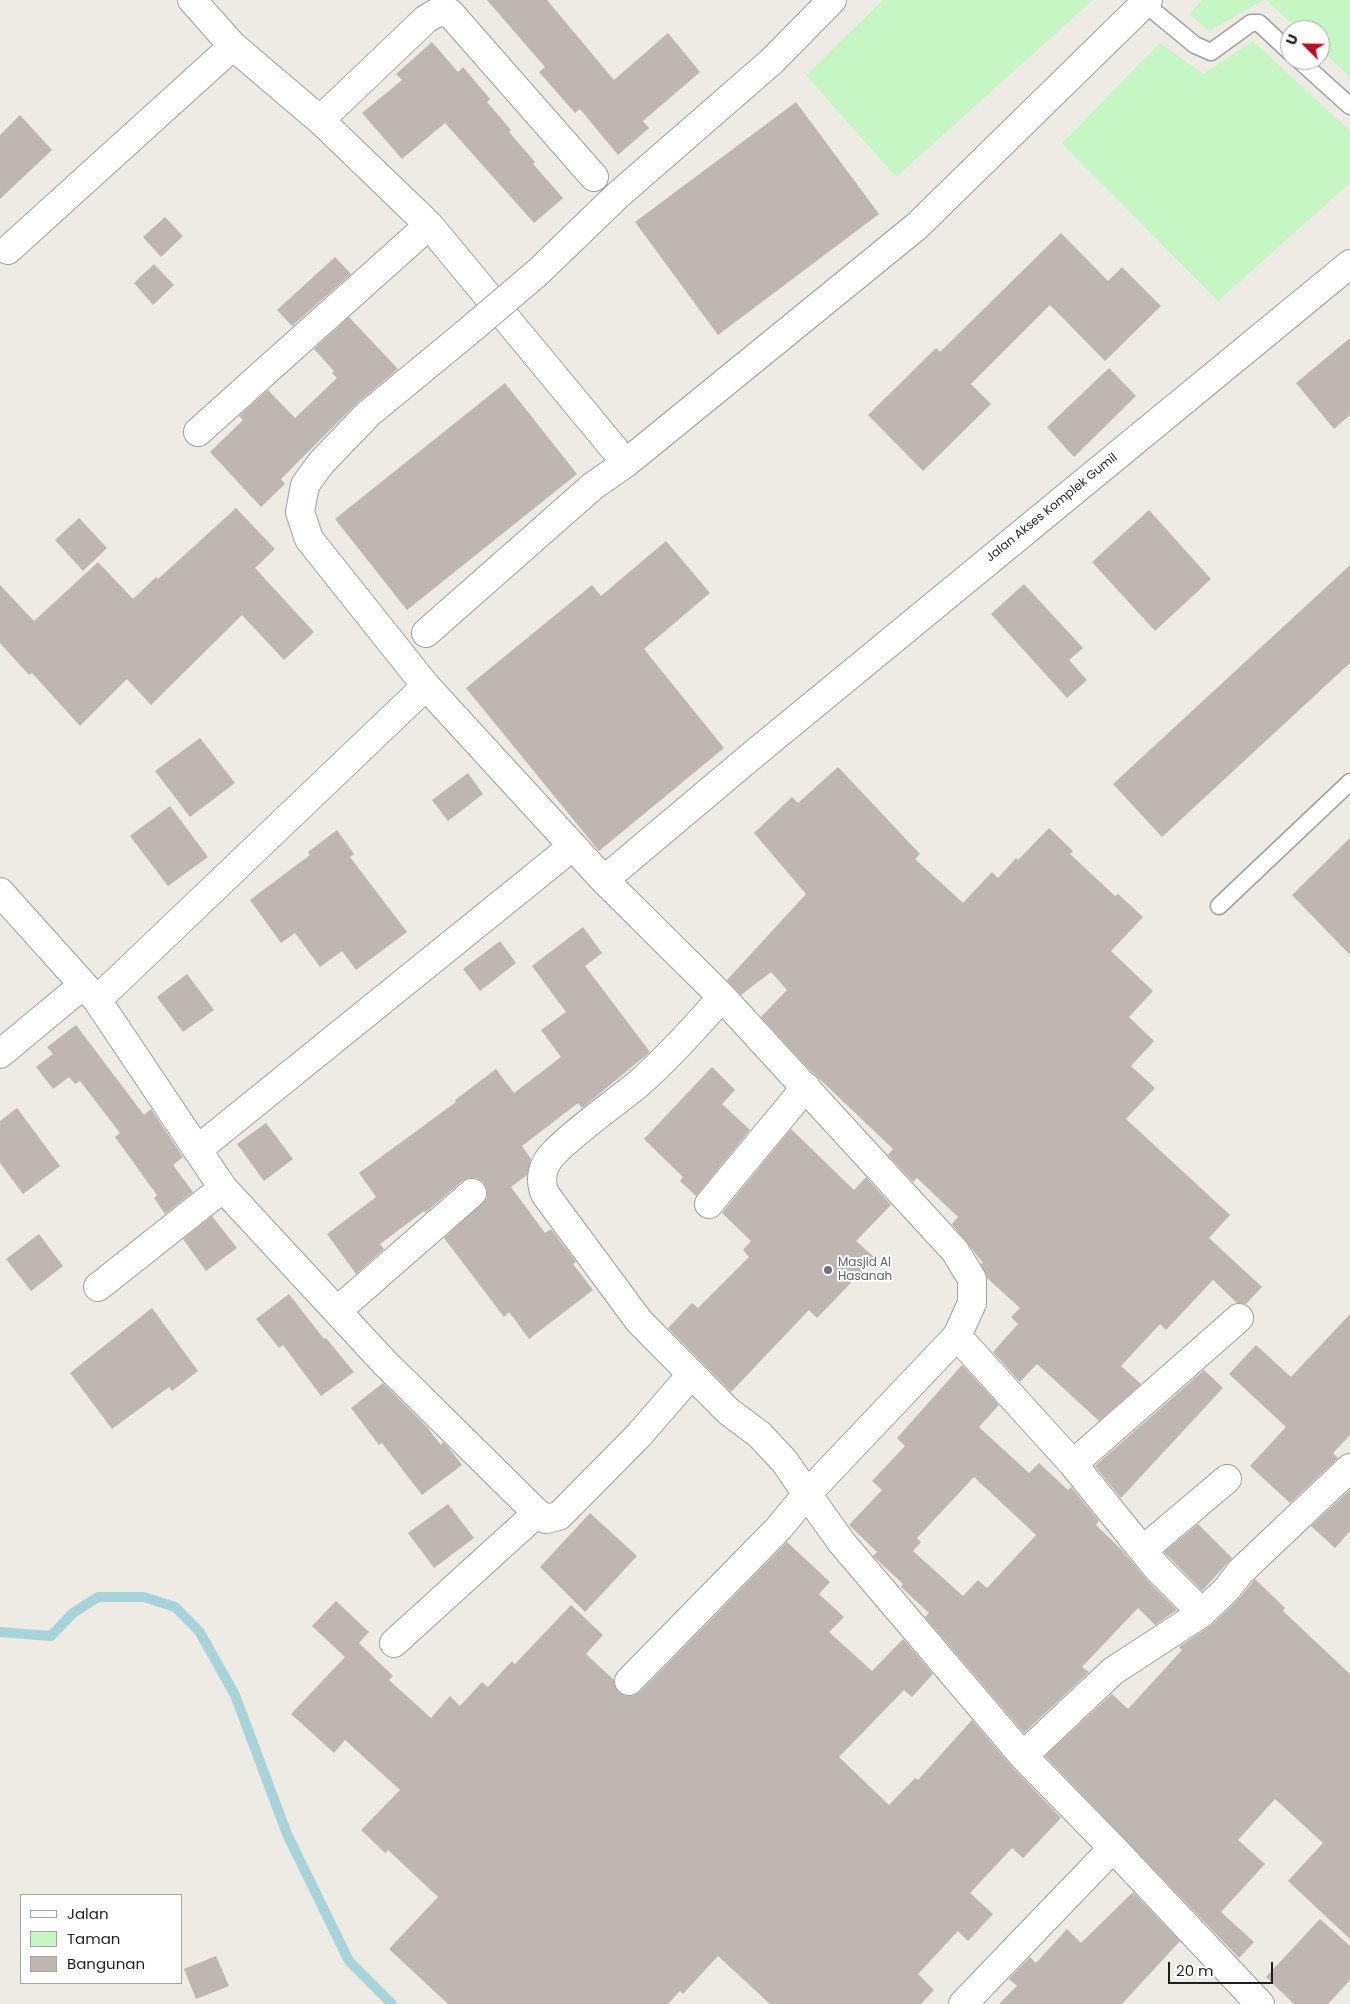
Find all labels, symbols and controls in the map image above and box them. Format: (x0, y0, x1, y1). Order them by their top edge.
north arrow (1280, 20, 1330, 70)
text: U (1281, 31, 1303, 48)
street label: Jalan Akses Komplek Gumil (984, 451, 1120, 565)
place label: Masjid Al Hasanah (838, 1256, 892, 1284)
marker: Masjid Al Hasanah (822, 1264, 834, 1276)
legend (20, 1894, 182, 1984)
text: Jalan (67, 1903, 109, 1924)
text: Taman (67, 1928, 120, 1949)
scale bar (1170, 1952, 1275, 1984)
text: Bangunan (67, 1953, 145, 1974)
text: 20 m (1176, 1960, 1214, 1981)

